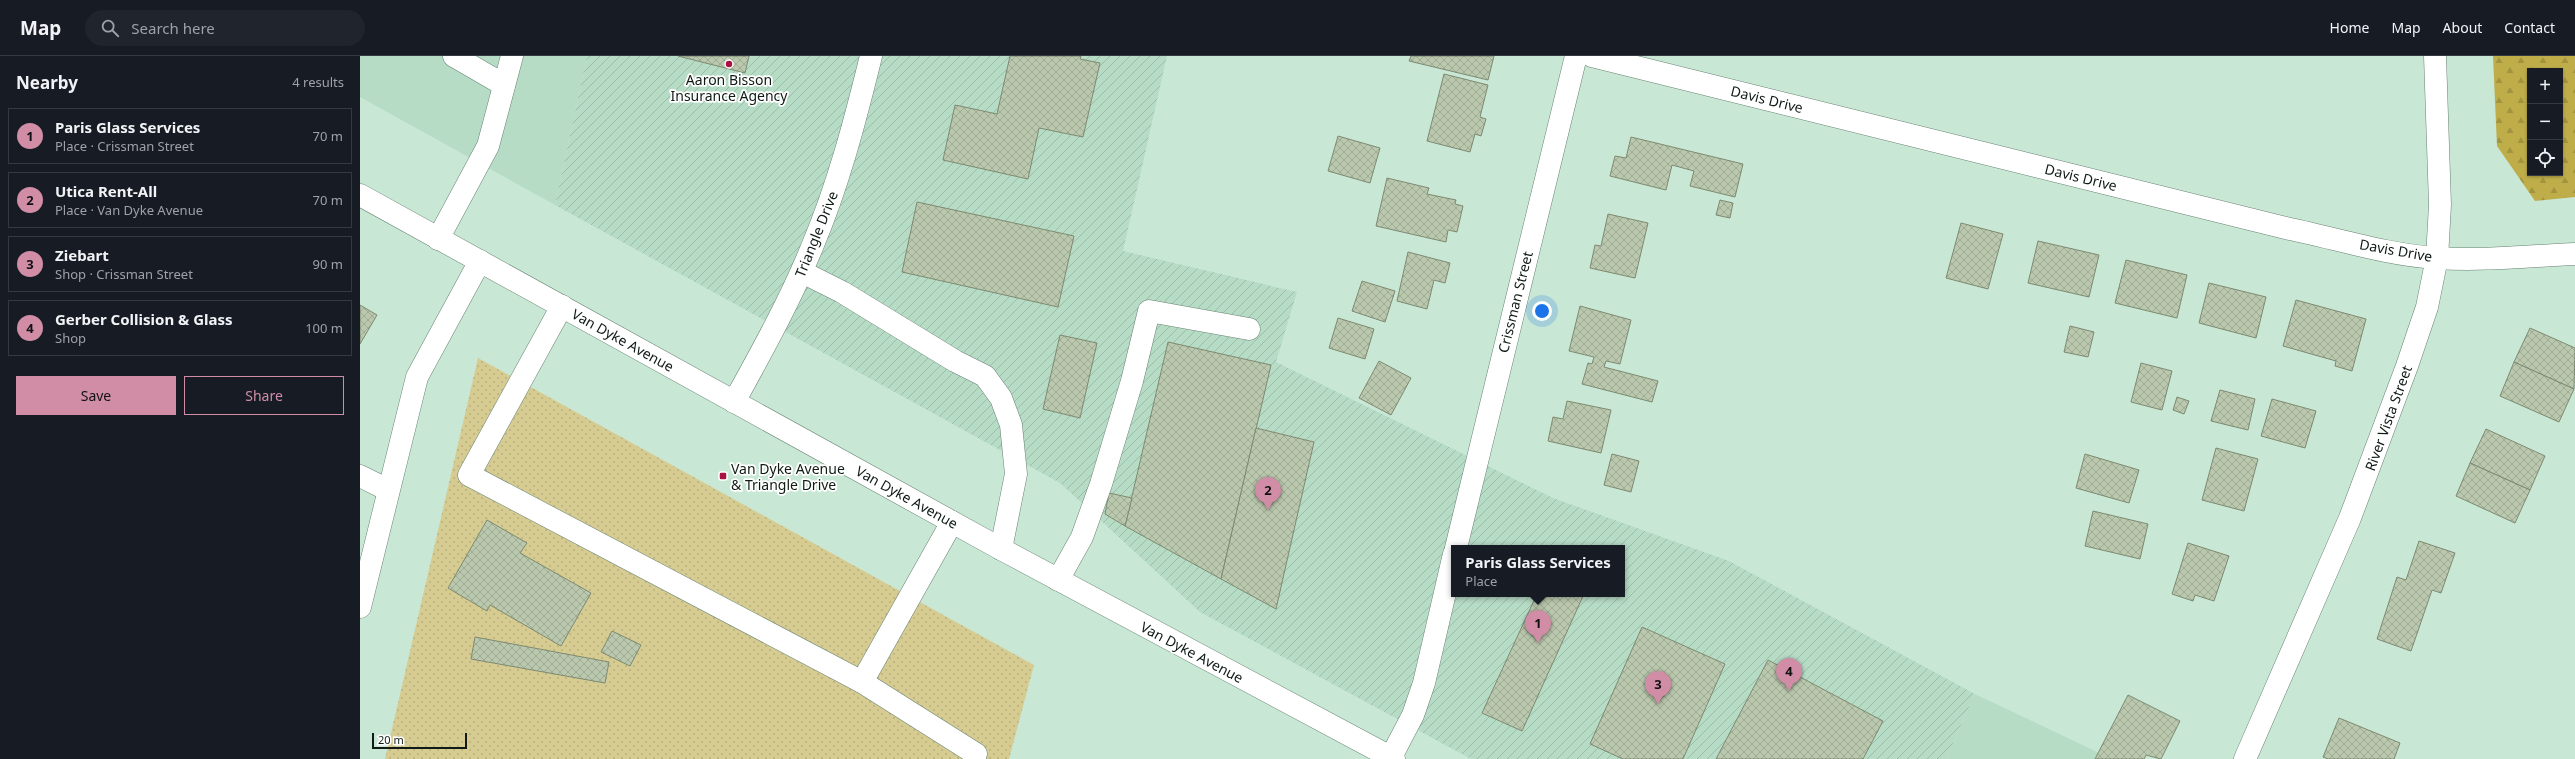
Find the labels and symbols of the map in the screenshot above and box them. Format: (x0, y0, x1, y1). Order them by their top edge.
marker: Aaron Bisson Insurance Agency (724, 59, 734, 69)
place label: Aaron Bisson Insurance Agency (671, 70, 788, 105)
street label: Davis Drive (1729, 81, 1805, 117)
street label: Davis Drive (2043, 159, 2119, 195)
street label: Triangle Drive (790, 188, 842, 280)
street label: Davis Drive (2358, 234, 2434, 266)
street label: Crissman Street (1493, 249, 1537, 355)
your location (1532, 301, 1552, 321)
street label: Van Dyke Avenue (569, 304, 677, 376)
street label: River Vista Street (2360, 363, 2416, 473)
place label: Van Dyke Avenue & Triangle Drive (731, 459, 845, 494)
street label: Van Dyke Avenue (853, 461, 961, 533)
marker: Van Dyke Avenue & Triangle Drive (718, 471, 728, 481)
pin: 2 (1255, 477, 1281, 510)
pin: 1 (1525, 610, 1551, 643)
street label: Van Dyke Avenue (1137, 617, 1247, 687)
pin: 4 (1776, 658, 1802, 691)
pin: 3 (1645, 671, 1671, 704)
scale bar (372, 731, 467, 750)

